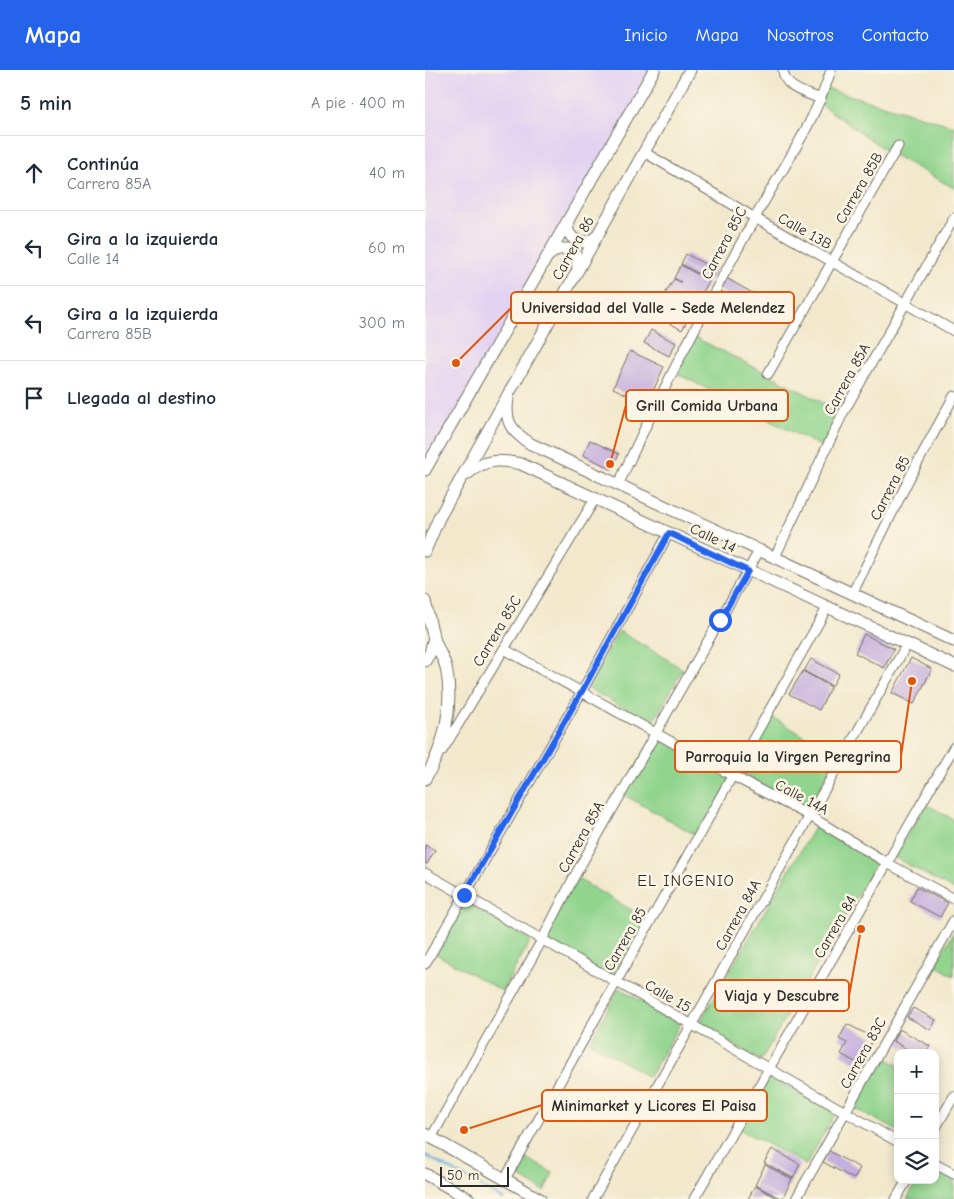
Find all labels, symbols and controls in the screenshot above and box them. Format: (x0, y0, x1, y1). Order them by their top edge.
text: Mapa (25, 21, 81, 49)
text: Inicio (624, 25, 668, 46)
text: Mapa (696, 25, 739, 46)
text: Nosotros (767, 25, 834, 46)
text: Contacto (862, 25, 929, 46)
text: 5 min (20, 91, 72, 115)
text: A pie · 400 m (311, 94, 405, 112)
street label: Carrera 85B (831, 149, 887, 227)
text: Continúa (67, 153, 139, 175)
icon: ahead (20, 159, 48, 187)
text: 40 m (369, 164, 405, 182)
text: Carrera 85A (67, 175, 151, 193)
street label: Carrera 85C (697, 204, 751, 282)
street label: Calle 13B (775, 209, 835, 253)
street label: Carrera 86 (548, 213, 598, 283)
text: Gira a la izquierda (67, 228, 218, 250)
icon: left (20, 234, 48, 262)
text: 60 m (368, 239, 405, 257)
text: Calle 14 (67, 250, 120, 268)
callout: Universidad del Valle - Sede Melendez (511, 292, 794, 323)
text: Universidad del Valle - Sede Melendez (521, 299, 785, 317)
text: Gira a la izquierda (67, 303, 218, 325)
icon: left (20, 309, 48, 337)
text: 300 m (359, 314, 405, 332)
text: Carrera 85B (67, 325, 152, 343)
street label: Carrera 85A (820, 340, 874, 418)
icon: arrive (20, 384, 48, 412)
text: Llegada al destino (67, 387, 216, 409)
callout: Grill Comida Urbana (626, 390, 788, 421)
text: Grill Comida Urbana (636, 397, 778, 415)
street label: Carrera 85 (866, 453, 914, 523)
street label: Calle 14 (687, 519, 739, 557)
street label: Carrera 85C (469, 592, 525, 670)
route start (709, 609, 732, 632)
callout: Parroquia la Virgen Peregrina (675, 741, 901, 772)
text: Parroquia la Virgen Peregrina (685, 748, 891, 766)
street label: Calle 14A (772, 775, 832, 819)
street label: Carrera 85A (554, 798, 608, 876)
district label: EL INGENIO (637, 872, 735, 890)
street label: Carrera 84A (711, 876, 765, 954)
route end (453, 884, 476, 907)
street label: Carrera 84 (810, 892, 860, 962)
street label: Carrera 85 (600, 904, 650, 974)
street label: Calle 15 (642, 976, 694, 1016)
callout: Viaja y Descubre (715, 980, 849, 1011)
text: Viaja y Descubre (725, 987, 839, 1005)
street label: Carrera 83C (836, 1014, 890, 1092)
map controls (894, 1049, 939, 1184)
button: + (894, 1049, 939, 1094)
callout: Minimarket y Licores El Paisa (542, 1090, 767, 1121)
button: − (894, 1094, 939, 1139)
text: Minimarket y Licores El Paisa (551, 1097, 757, 1115)
button: layers (894, 1139, 939, 1184)
scale bar (440, 1164, 509, 1187)
text: 50 m (447, 1167, 479, 1184)

